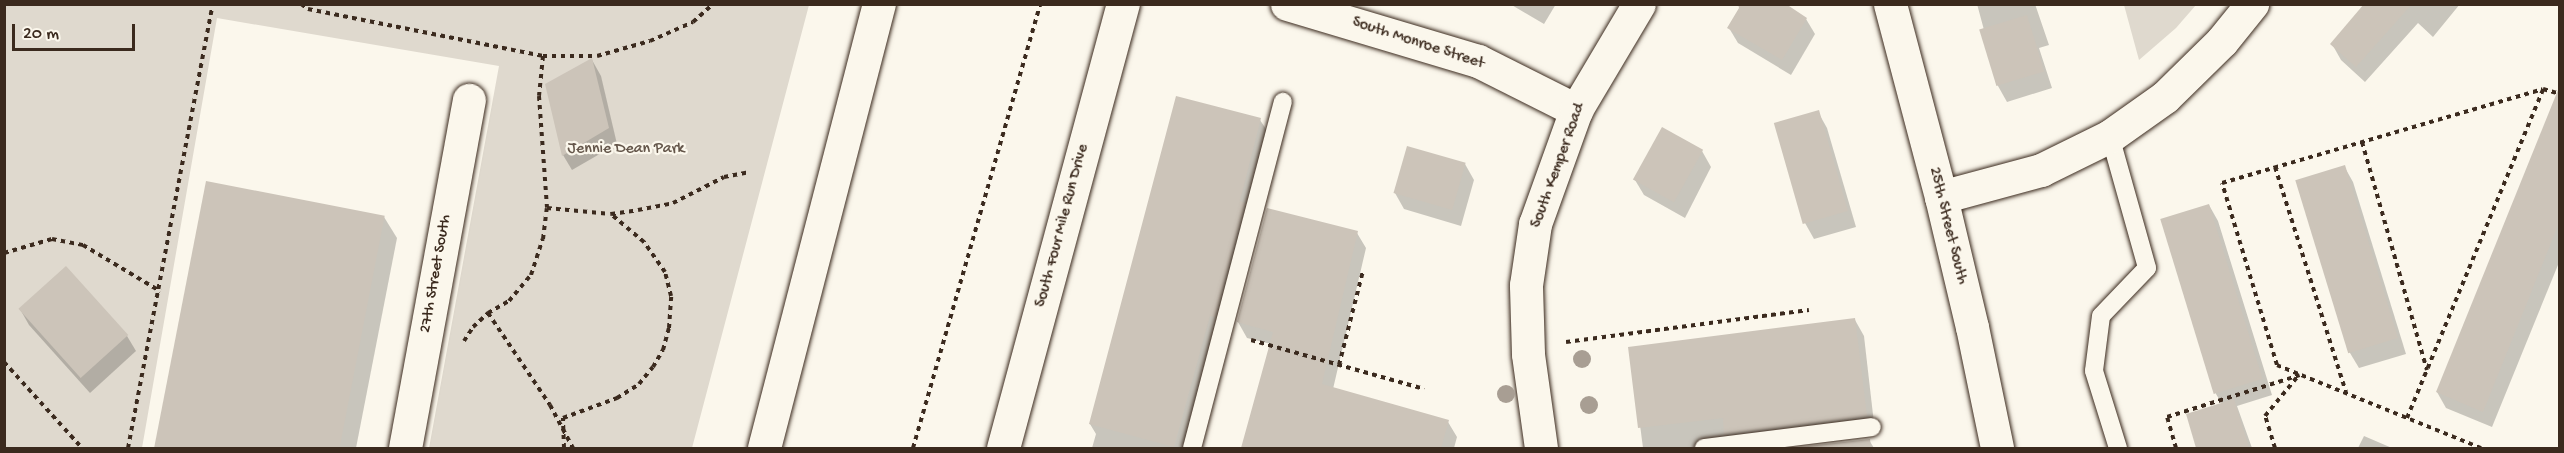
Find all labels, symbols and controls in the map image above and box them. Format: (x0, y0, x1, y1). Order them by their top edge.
scale bar (15, 12, 138, 50)
street label: South Monroe Street (1349, 14, 1487, 74)
text: 20 m (23, 24, 59, 45)
street label: South Kemper Road (1528, 101, 1590, 231)
park label: Jennie Dean Park (568, 140, 684, 160)
street label: South Four Mile Run Drive (1032, 142, 1094, 310)
street label: 25th Street South (1923, 165, 1971, 287)
street label: 27th Street South (417, 213, 457, 335)

